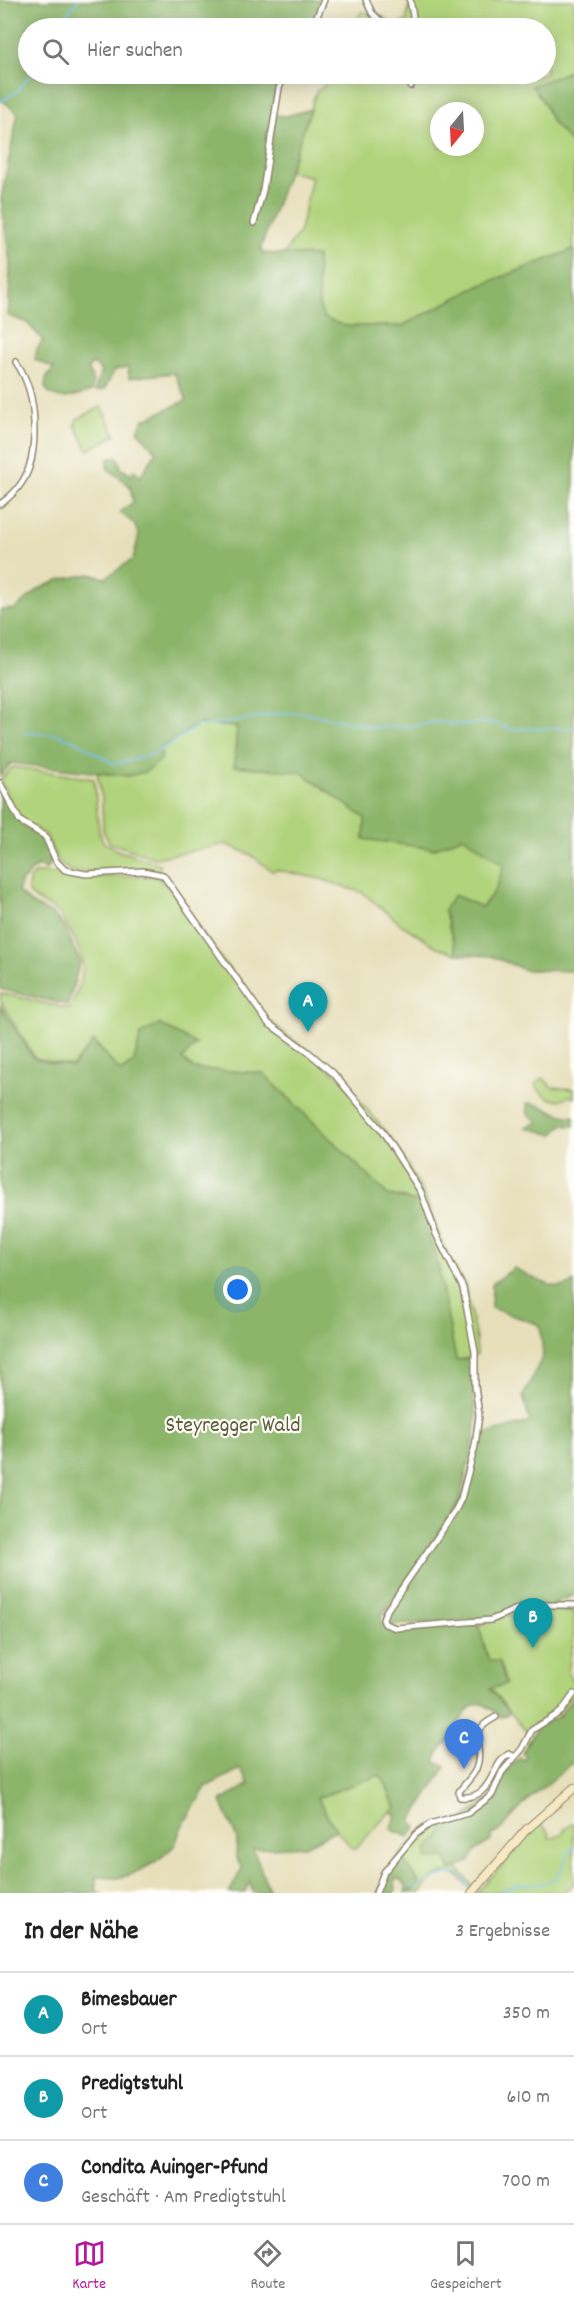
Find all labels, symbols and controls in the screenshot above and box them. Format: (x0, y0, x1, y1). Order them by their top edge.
search box (18, 18, 556, 84)
icon: search (39, 35, 72, 68)
text: Hier suchen (87, 36, 183, 67)
north arrow (430, 102, 484, 156)
pin: A (288, 982, 328, 1032)
your location (223, 1275, 252, 1304)
park label: Steyregger Wald (166, 1411, 300, 1442)
pin: B (514, 1598, 552, 1648)
pin: C (444, 1720, 484, 1769)
text: In der Nähe (24, 1914, 138, 1951)
text: 3 Ergebnisse (455, 1918, 550, 1946)
text: Bimesbauer (81, 1985, 177, 2016)
text: A (38, 2000, 49, 2028)
text: 350 m (503, 2000, 550, 2028)
text: Ort (81, 2016, 107, 2044)
text: Predigtstuhl (81, 2069, 183, 2100)
text: B (39, 2084, 48, 2112)
text: 610 m (507, 2084, 550, 2112)
text: Ort (81, 2100, 107, 2128)
text: Condita Auinger-Pfund (81, 2153, 268, 2184)
text: C (39, 2168, 48, 2196)
text: 700 m (502, 2168, 550, 2196)
text: Geschäft · Am Predigtstuhl (81, 2184, 286, 2212)
tab: Karte (72, 2237, 106, 2296)
tab: Route (251, 2237, 285, 2296)
tab: Gespeichert (430, 2237, 502, 2296)

